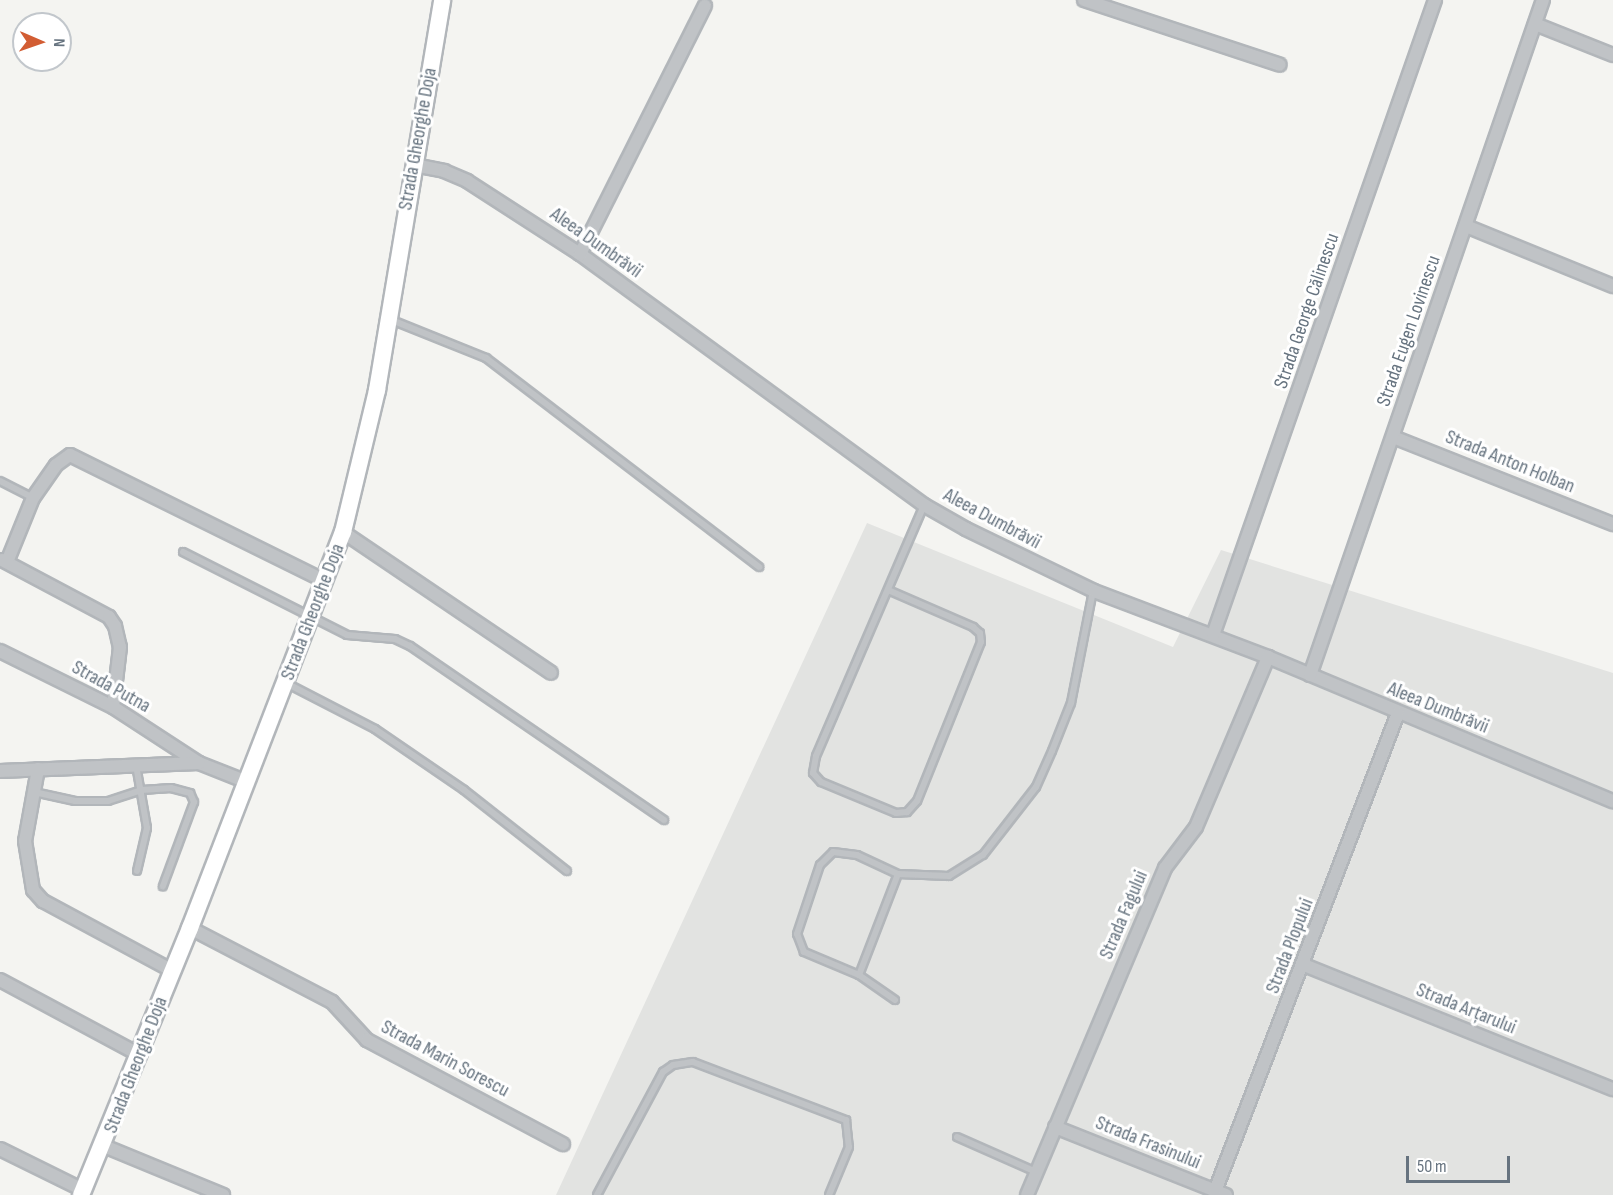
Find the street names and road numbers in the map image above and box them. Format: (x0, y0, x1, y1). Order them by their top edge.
street label: Strada Gheorghe Doja (394, 66, 442, 212)
street label: Aleea Dumbrăvii (545, 202, 647, 284)
street label: Strada George Călinescu (1269, 230, 1345, 392)
street label: Strada Eugen Lovinescu (1372, 252, 1446, 410)
street label: Strada Anton Holban (1442, 425, 1578, 499)
street label: Aleea Dumbrăvii (939, 483, 1045, 555)
street label: Strada Gheorghe Doja (276, 540, 350, 684)
street label: Strada Putna (68, 656, 154, 718)
street label: Aleea Dumbrăvii (1384, 677, 1492, 739)
street label: Strada Fagului (1095, 867, 1153, 963)
street label: Strada Plopului (1261, 895, 1319, 997)
street label: Strada Arțarului (1413, 978, 1519, 1040)
street label: Strada Gheorghe Doja (99, 993, 173, 1137)
street label: Strada Marin Sorescu (377, 1015, 513, 1103)
street label: Strada Frasinului (1092, 1111, 1204, 1175)

